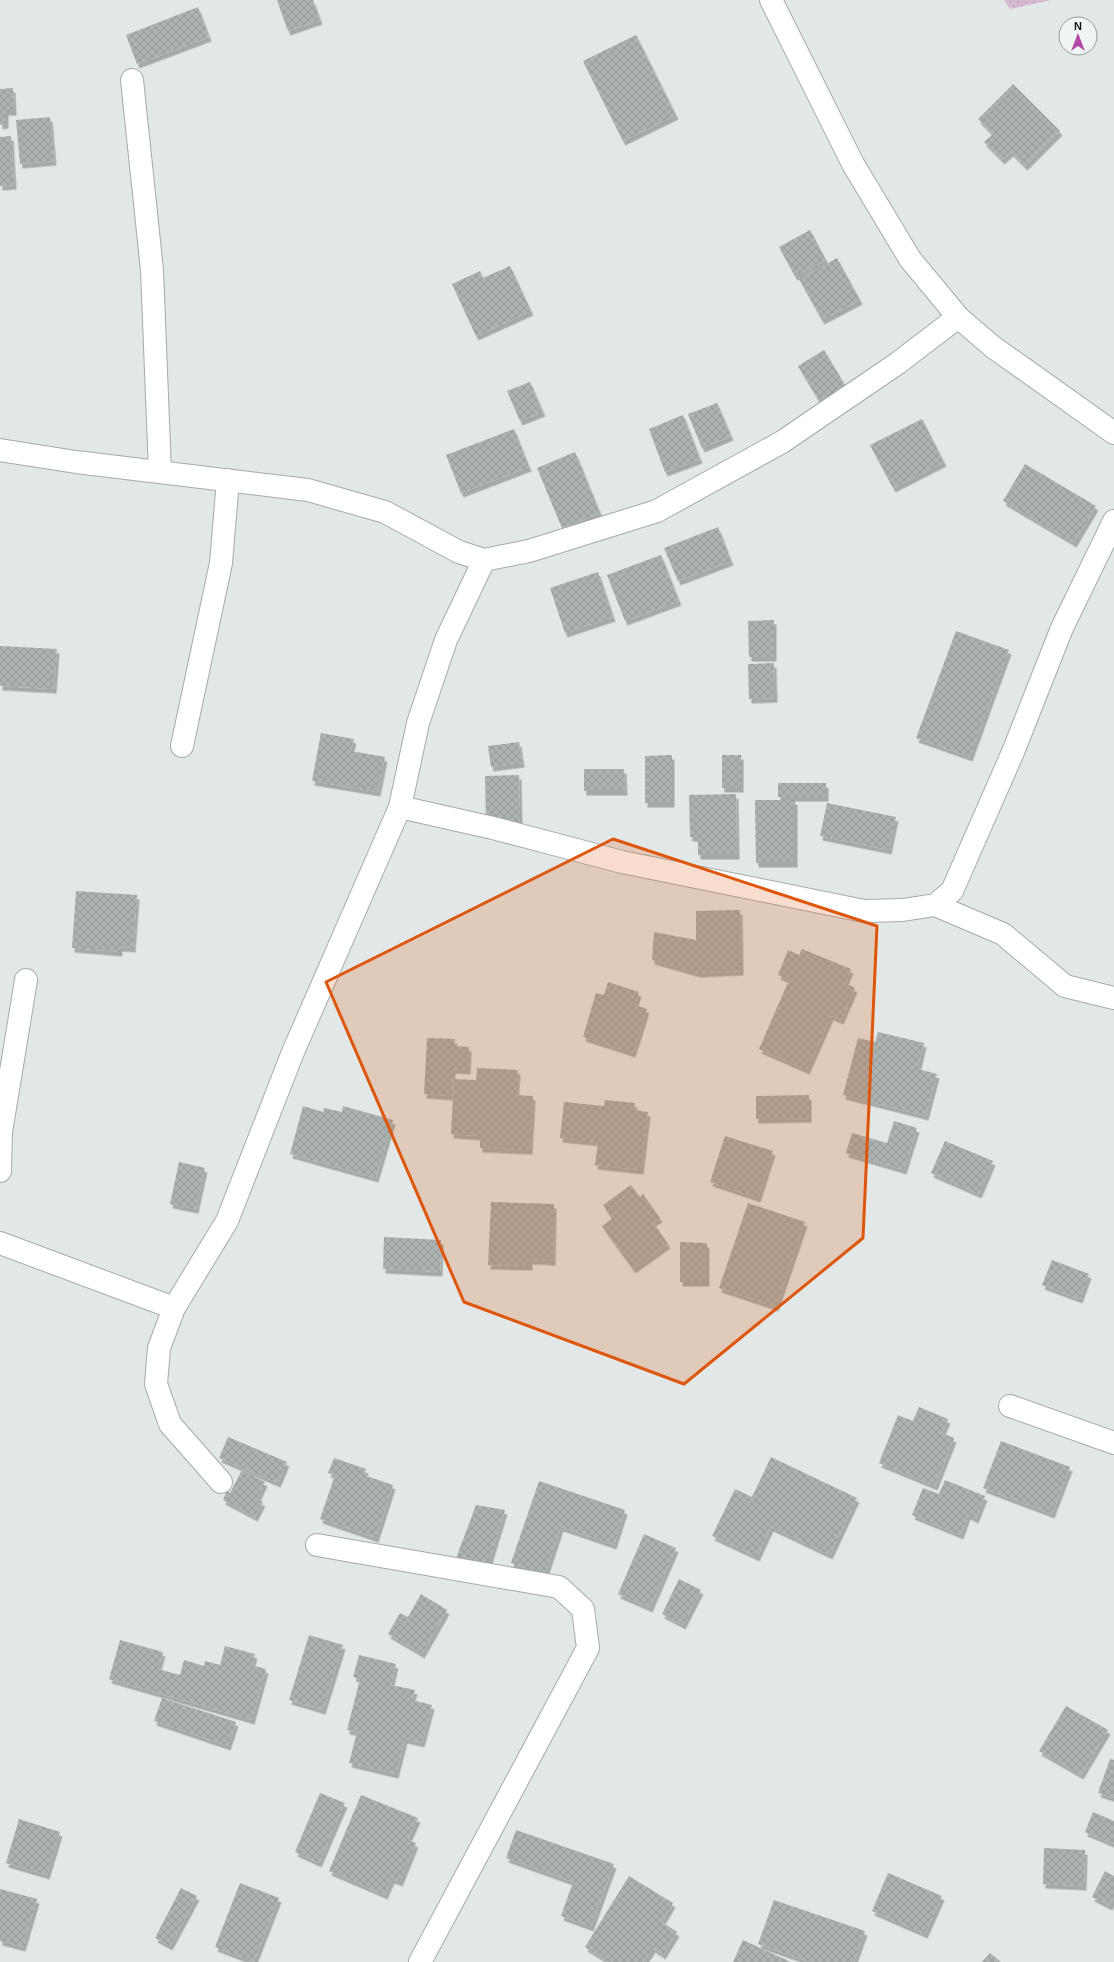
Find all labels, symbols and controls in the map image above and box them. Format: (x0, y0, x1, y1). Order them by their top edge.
north arrow (1058, 16, 1098, 56)
text: N (1074, 20, 1082, 32)

